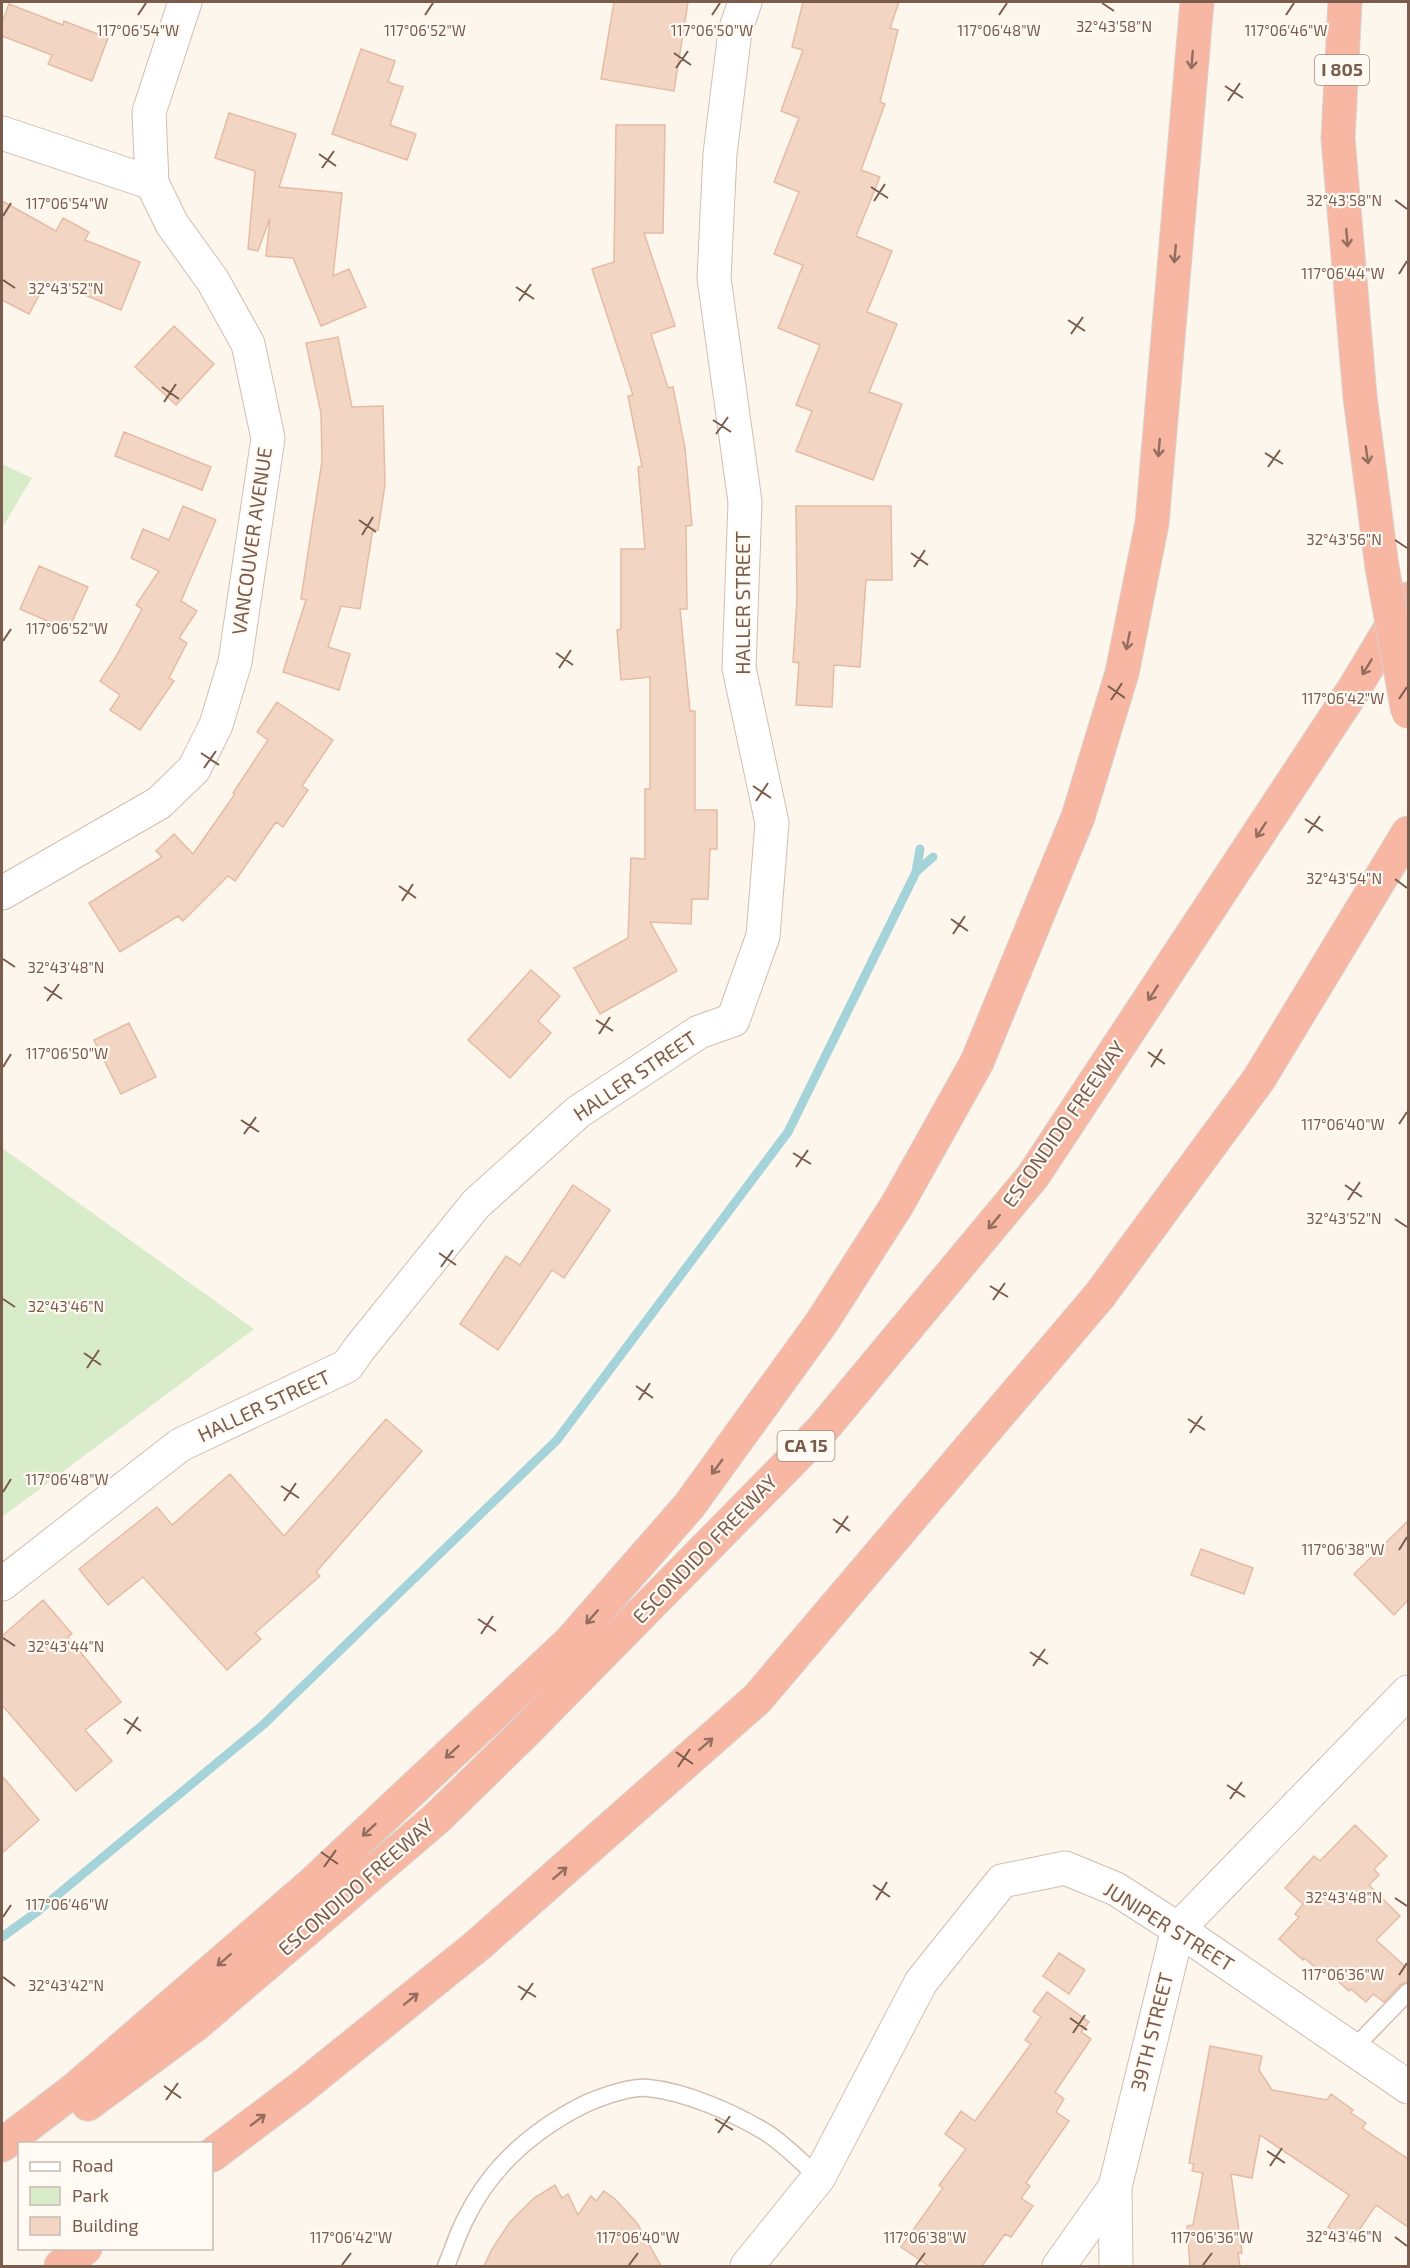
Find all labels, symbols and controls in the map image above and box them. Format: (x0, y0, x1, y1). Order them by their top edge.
text: 32°43'58"N (1076, 17, 1152, 35)
text: 117°06'54"W (97, 21, 179, 39)
text: 117°06'52"W (384, 21, 466, 39)
text: 117°06'50"W (671, 21, 753, 39)
text: 117°06'48"W (957, 21, 1041, 39)
text: 117°06'46"W (1245, 21, 1327, 39)
one-way arrow (1186, 49, 1197, 69)
road number: I 805 (1315, 55, 1369, 85)
text: 32°43'58"N (1306, 191, 1382, 209)
text: 117°06'54"W (26, 194, 108, 212)
one-way arrow (1342, 228, 1353, 248)
one-way arrow (1170, 244, 1181, 264)
text: 117°06'44"W (1301, 264, 1385, 282)
text: 32°43'52"N (28, 279, 104, 297)
one-way arrow (1153, 438, 1164, 458)
one-way arrow (1362, 444, 1373, 464)
street label: VANCOUVER AVENUE (226, 445, 276, 636)
text: 32°43'56"N (1306, 530, 1382, 548)
street label: HALLER STREET (730, 531, 754, 675)
text: 117°06'52"W (26, 619, 108, 637)
one-way arrow (1122, 630, 1133, 650)
one-way arrow (1361, 658, 1373, 675)
text: 117°06'42"W (1302, 689, 1384, 707)
one-way arrow (1254, 822, 1267, 839)
text: 32°43'54"N (1306, 869, 1382, 887)
text: 32°43'48"N (28, 958, 104, 976)
one-way arrow (1147, 984, 1159, 1001)
street label: HALLER STREET (568, 1025, 701, 1125)
street label: ESCONDIDO FREEWAY (997, 1035, 1130, 1211)
text: 117°06'50"W (26, 1044, 108, 1062)
text: 117°06'40"W (1301, 1115, 1385, 1133)
text: 32°43'52"N (1306, 1209, 1382, 1227)
one-way arrow (988, 1214, 1001, 1230)
text: 32°43'46"N (28, 1297, 104, 1315)
street label: HALLER STREET (193, 1364, 334, 1446)
road number: CA 15 (778, 1431, 834, 1461)
one-way arrow (711, 1459, 723, 1475)
street label: ESCONDIDO FREEWAY (627, 1468, 782, 1628)
text: 117°06'48"W (25, 1470, 109, 1488)
text: 117°06'38"W (1302, 1540, 1384, 1558)
one-way arrow (585, 1609, 599, 1624)
text: 32°43'44"N (28, 1637, 104, 1655)
one-way arrow (698, 1737, 713, 1751)
one-way arrow (445, 1745, 460, 1760)
street label: ESCONDIDO FREEWAY (273, 1812, 438, 1960)
one-way arrow (362, 1823, 377, 1837)
one-way arrow (552, 1866, 567, 1880)
street label: JUNIPER STREET (1100, 1877, 1239, 1976)
text: 32°43'48"N (1306, 1888, 1382, 1906)
text: 117°06'46"W (26, 1895, 108, 1913)
one-way arrow (217, 1953, 232, 1967)
text: 117°06'36"W (1302, 1965, 1384, 1983)
street label: 39TH STREET (1125, 1970, 1177, 2093)
text: 32°43'42"N (28, 1976, 104, 1994)
one-way arrow (403, 1992, 418, 2006)
one-way arrow (250, 2114, 266, 2126)
legend (18, 2142, 213, 2250)
text: Road (72, 2154, 113, 2176)
text: Park (72, 2184, 109, 2206)
text: Building (72, 2214, 139, 2236)
text: 32°43'46"N (1306, 2227, 1382, 2245)
text: 117°06'42"W (310, 2228, 392, 2246)
text: 117°06'40"W (596, 2228, 680, 2246)
text: 117°06'38"W (884, 2228, 966, 2246)
text: 117°06'36"W (1171, 2228, 1253, 2246)

